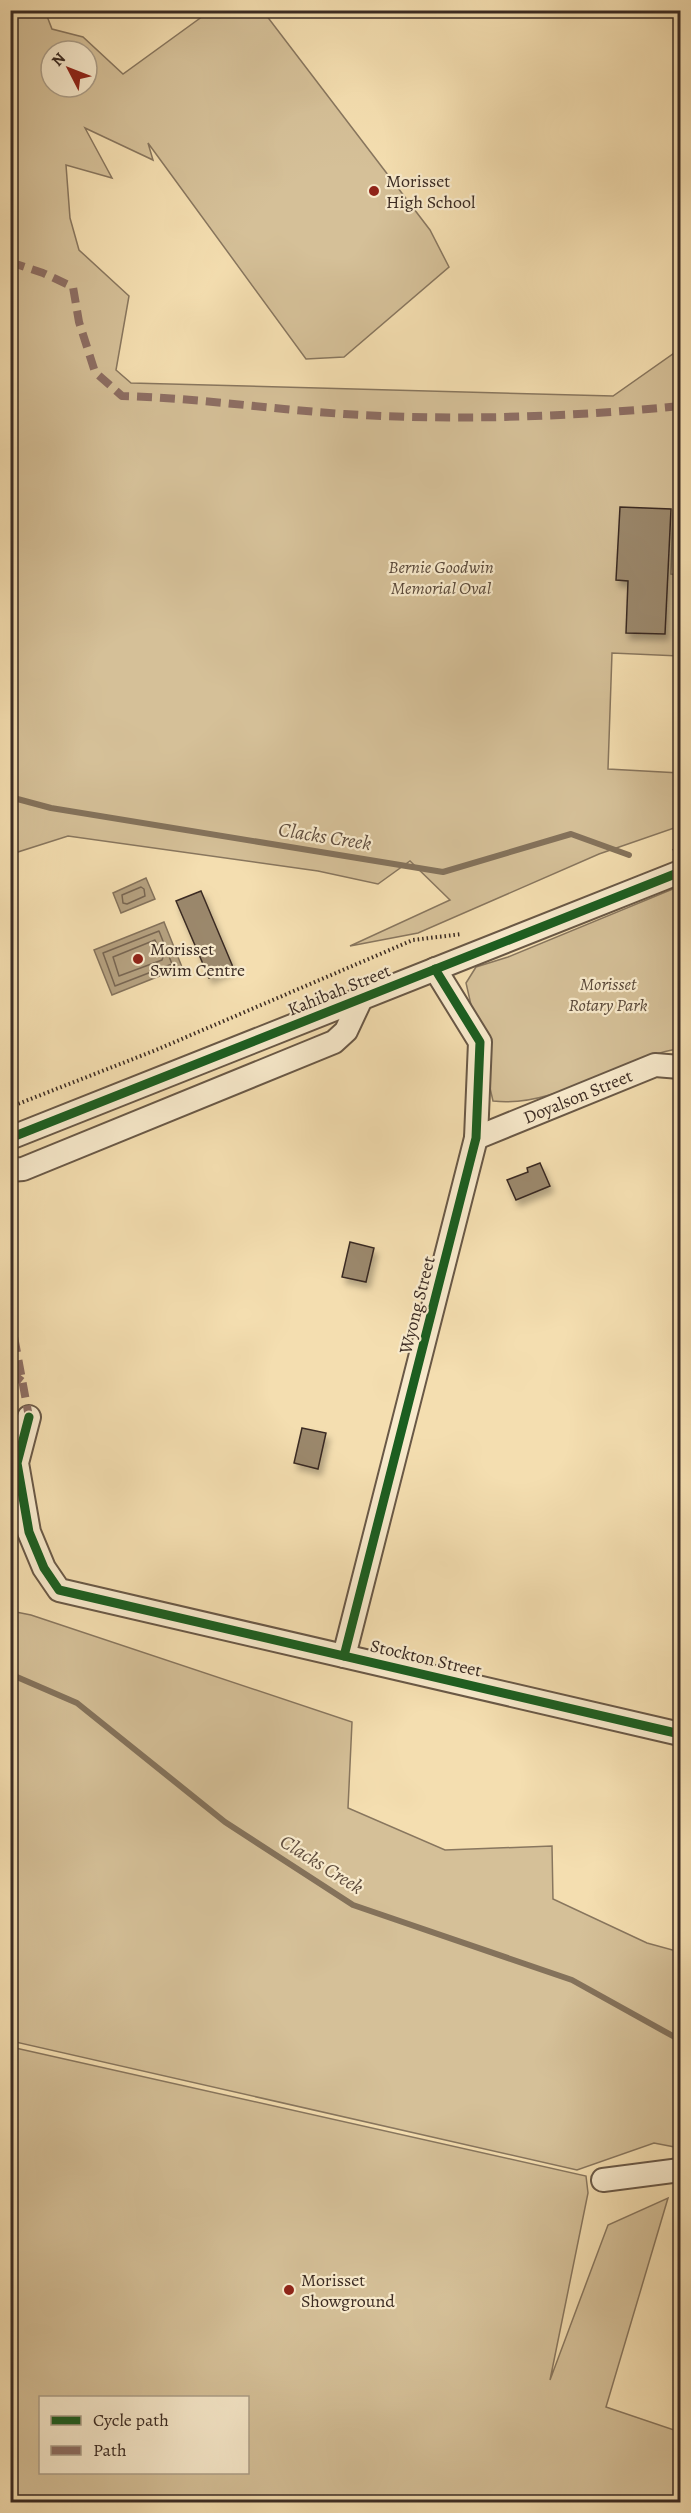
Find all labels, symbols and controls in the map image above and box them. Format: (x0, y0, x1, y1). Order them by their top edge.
north arrow (39, 39, 99, 99)
text: N (47, 48, 71, 71)
place label: Morisset High School (386, 169, 476, 214)
marker: Morisset High School (367, 184, 381, 198)
park label: Bernie Goodwin Memorial Oval (388, 555, 494, 600)
water label: Clacks Creek (276, 816, 373, 857)
place label: Morisset Swim Centre (150, 937, 245, 982)
marker: Morisset Swim Centre (131, 952, 145, 966)
street label: Kahibah Street (284, 958, 394, 1022)
park label: Morisset Rotary Park (568, 972, 648, 1017)
street label: Doyalson Street (520, 1063, 636, 1129)
street label: Wyong Street (393, 1254, 441, 1357)
street label: Stockton Street (368, 1634, 484, 1682)
water label: Clacks Creek (275, 1828, 369, 1901)
place label: Morisset Showground (301, 2268, 395, 2313)
marker: Morisset Showground (282, 2283, 296, 2297)
legend (39, 2396, 249, 2474)
text: Cycle path (93, 2408, 169, 2432)
text: Path (93, 2438, 127, 2462)

